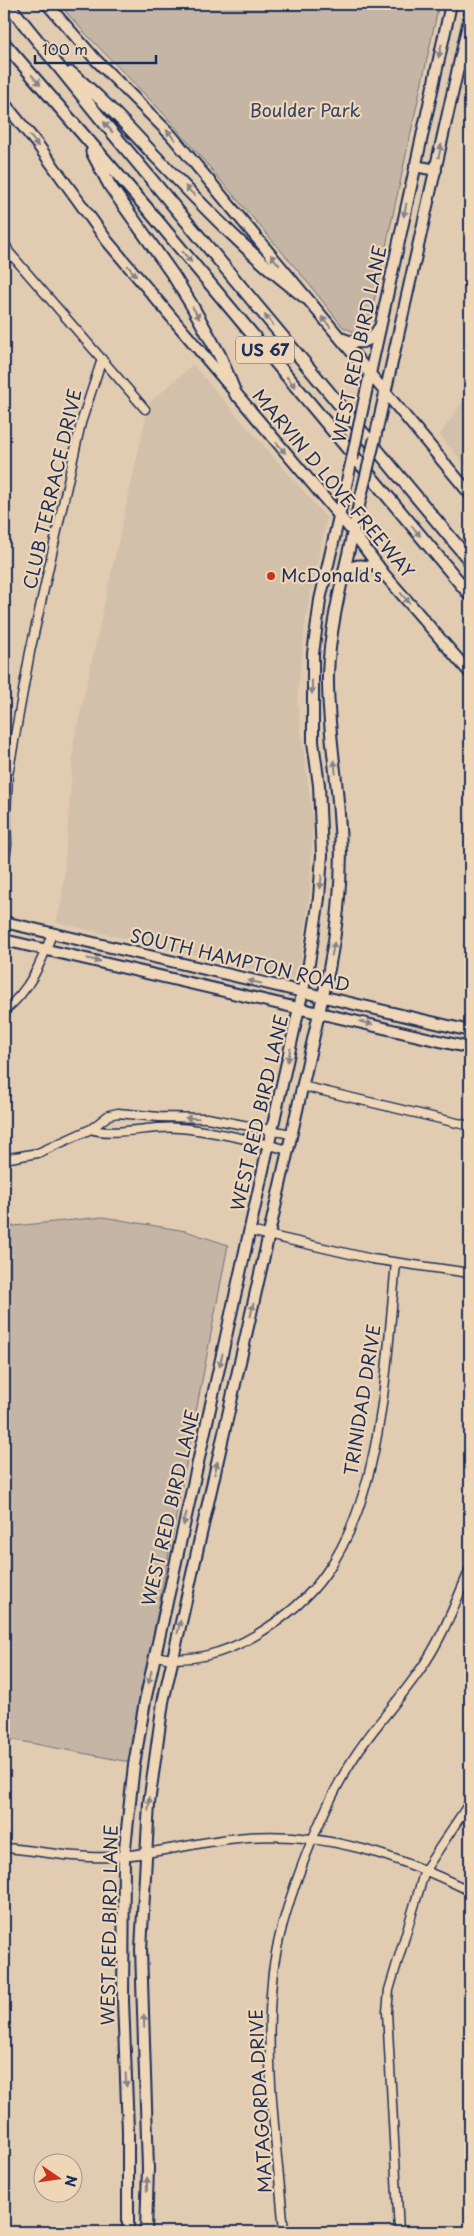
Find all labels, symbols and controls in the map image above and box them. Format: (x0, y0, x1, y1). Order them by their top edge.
scale bar (35, 32, 156, 64)
text: 100 m (42, 37, 88, 60)
one-way arrow (436, 44, 444, 59)
one-way arrow (30, 73, 41, 86)
park label: Boulder Park (249, 96, 361, 123)
one-way arrow (102, 121, 113, 134)
one-way arrow (165, 129, 176, 142)
one-way arrow (29, 134, 40, 147)
one-way arrow (436, 144, 444, 159)
one-way arrow (184, 185, 196, 197)
one-way arrow (401, 203, 409, 219)
street label: WEST RED BIRD LANE (324, 243, 393, 445)
one-way arrow (182, 250, 193, 263)
one-way arrow (269, 254, 280, 267)
one-way arrow (127, 264, 138, 277)
one-way arrow (192, 307, 201, 320)
one-way arrow (263, 314, 274, 327)
one-way arrow (321, 315, 332, 328)
road number: US 67 (236, 336, 294, 364)
one-way arrow (286, 375, 297, 388)
street label: MARVIN D LOVE FREEWAY (247, 383, 422, 584)
street label: CLUB TERRACE DRIVE (15, 386, 88, 592)
one-way arrow (275, 442, 287, 454)
one-way arrow (410, 524, 422, 536)
place label: McDonald's (281, 561, 382, 588)
marker: McDonald's (265, 570, 277, 582)
one-way arrow (399, 592, 411, 604)
one-way arrow (308, 679, 316, 695)
one-way arrow (331, 759, 339, 775)
one-way arrow (317, 874, 325, 890)
street label: SOUTH HAMPTON ROAD (128, 921, 353, 998)
one-way arrow (329, 941, 337, 957)
one-way arrow (86, 957, 102, 965)
one-way arrow (247, 977, 263, 985)
street label: WEST RED BIRD LANE (223, 1012, 294, 1213)
one-way arrow (359, 1019, 374, 1027)
one-way arrow (285, 1048, 293, 1063)
one-way arrow (183, 1114, 199, 1122)
one-way arrow (248, 1303, 256, 1318)
street label: TRINIDAD DRIVE (336, 1322, 387, 1477)
one-way arrow (217, 1352, 225, 1368)
street label: WEST RED BIRD LANE (134, 1407, 205, 1608)
one-way arrow (212, 1461, 220, 1476)
one-way arrow (181, 1511, 189, 1527)
one-way arrow (176, 1618, 184, 1634)
one-way arrow (146, 1670, 154, 1685)
one-way arrow (145, 1796, 153, 1812)
street label: WEST RED BIRD LANE (93, 1824, 124, 2026)
street label: MATAGORDA DRIVE (241, 2008, 278, 2194)
one-way arrow (140, 2013, 148, 2029)
one-way arrow (122, 2073, 130, 2089)
north arrow (32, 2154, 82, 2204)
text: N (60, 2173, 83, 2189)
one-way arrow (143, 2175, 151, 2191)

